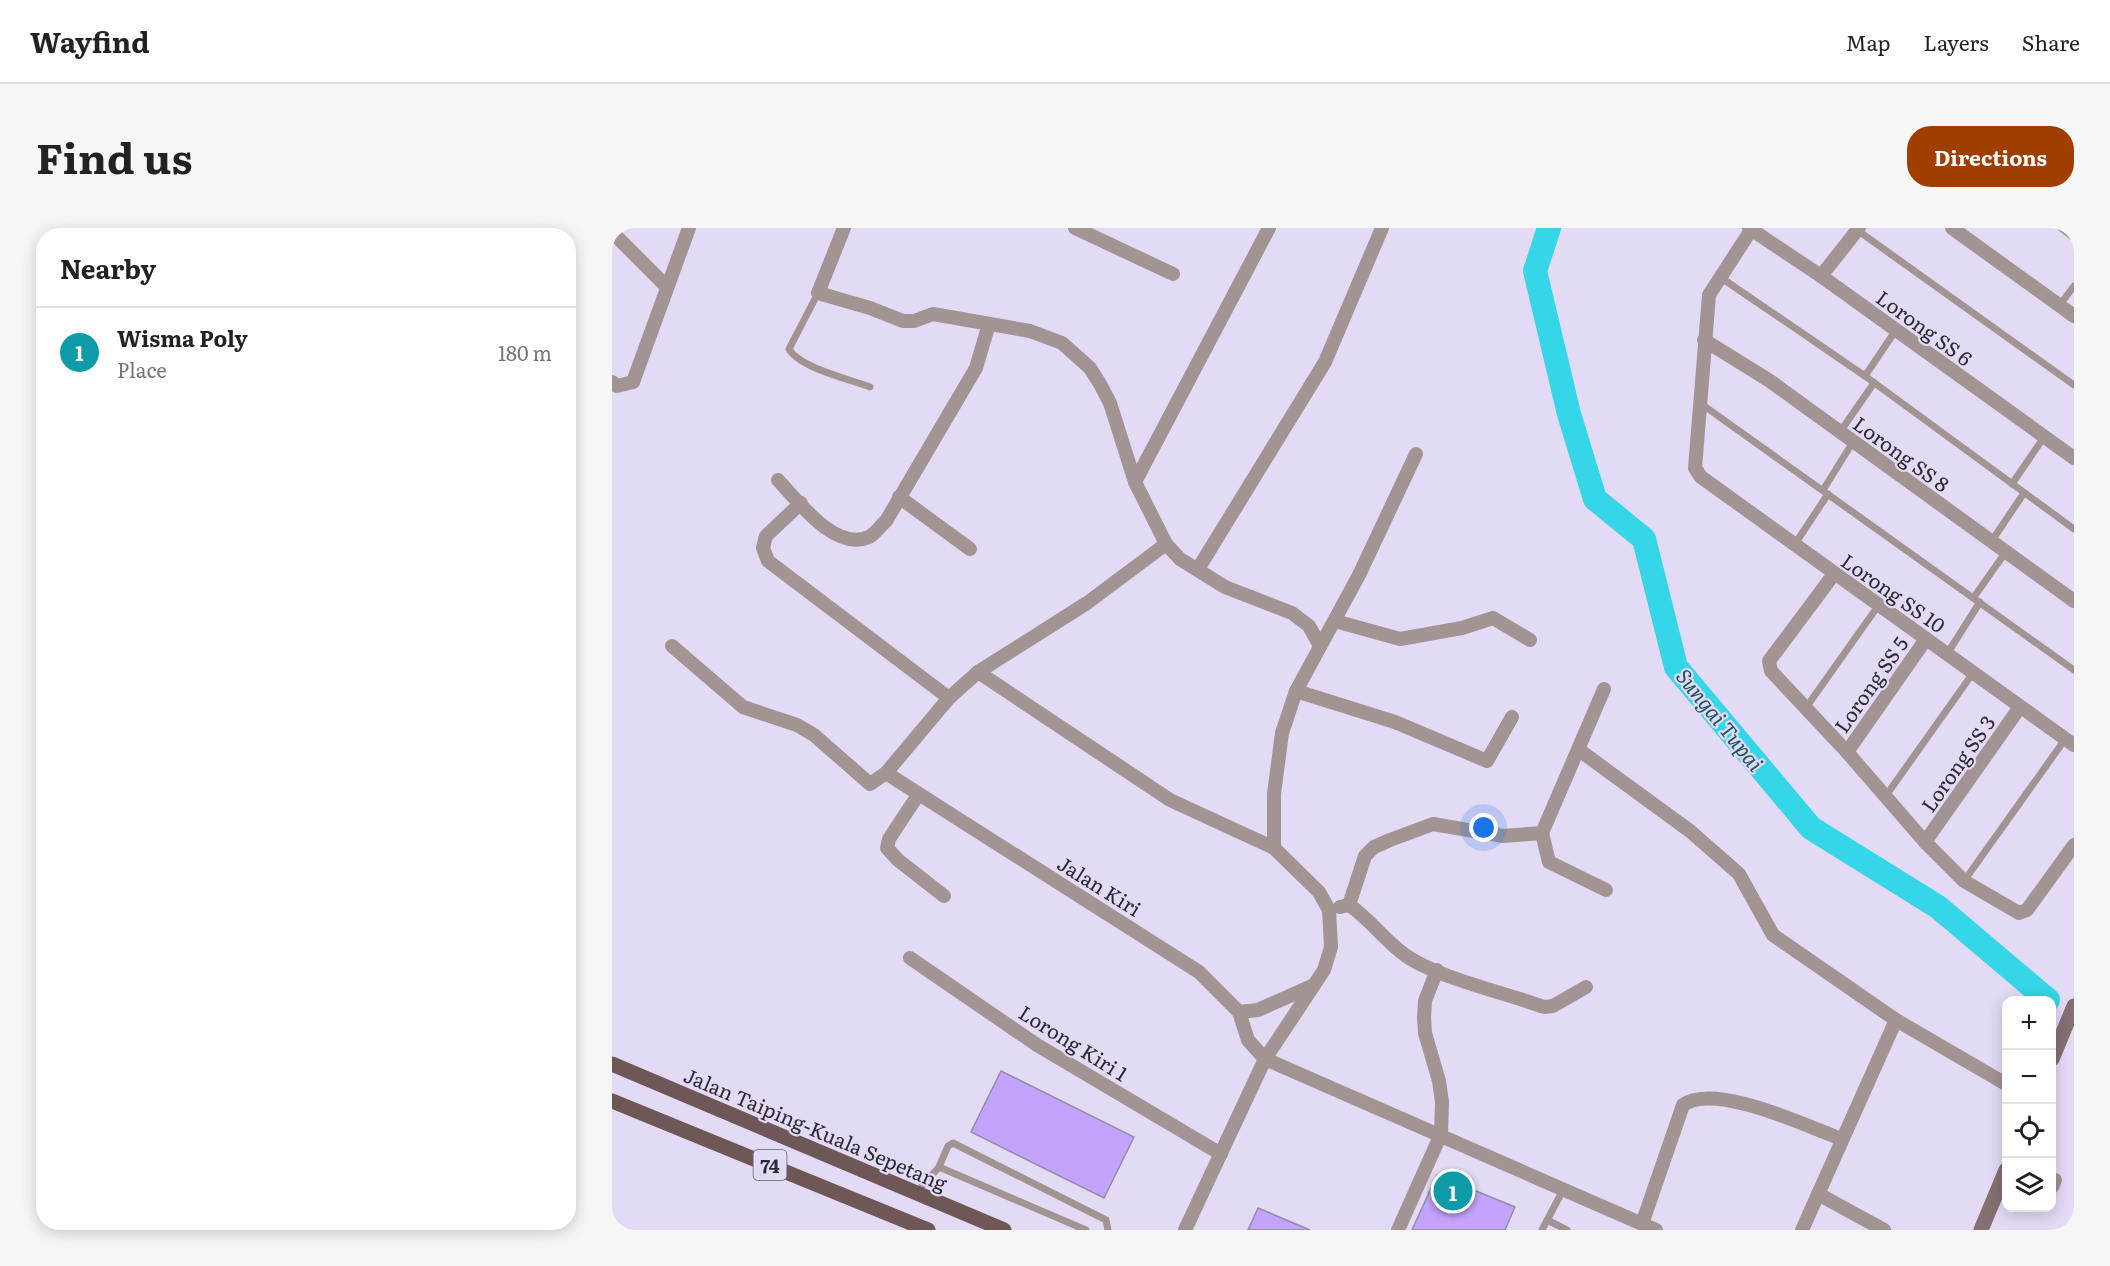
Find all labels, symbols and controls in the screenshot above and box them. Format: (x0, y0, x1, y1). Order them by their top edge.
text: Wayfind (30, 20, 150, 62)
text: Map (1846, 26, 1891, 57)
text: Layers (1924, 26, 1989, 57)
text: Share (2022, 26, 2080, 57)
text: Find us (36, 125, 193, 187)
button: Directions (1907, 126, 2074, 187)
text: Nearby (60, 248, 156, 287)
street label: Lorong SS 6 (1871, 282, 1979, 372)
text: Wisma Poly (117, 321, 248, 354)
text: 1 (75, 337, 84, 367)
text: 180 m (498, 337, 552, 367)
text: Place (117, 354, 167, 384)
street label: Lorong SS 8 (1848, 408, 1956, 498)
street label: Lorong SS 10 (1836, 545, 1952, 639)
street label: Lorong SS 5 (1826, 630, 1914, 738)
water label: Sungai Tupai (1670, 661, 1772, 777)
street label: Lorong SS 3 (1913, 708, 2001, 818)
your location (1469, 813, 1498, 842)
street label: Jalan Kiri (1052, 848, 1148, 923)
map controls (2002, 996, 2056, 1212)
button: + (2002, 996, 2056, 1050)
street label: Lorong Kiri 1 (1014, 997, 1134, 1087)
button: − (2002, 1050, 2056, 1104)
street label: Jalan Taiping-Kuala Sepetang (680, 1059, 953, 1198)
button: locate (2002, 1104, 2056, 1158)
road number: 74 (754, 1150, 786, 1180)
button: layers (2002, 1158, 2056, 1212)
pin: 1 (1434, 1168, 1472, 1214)

